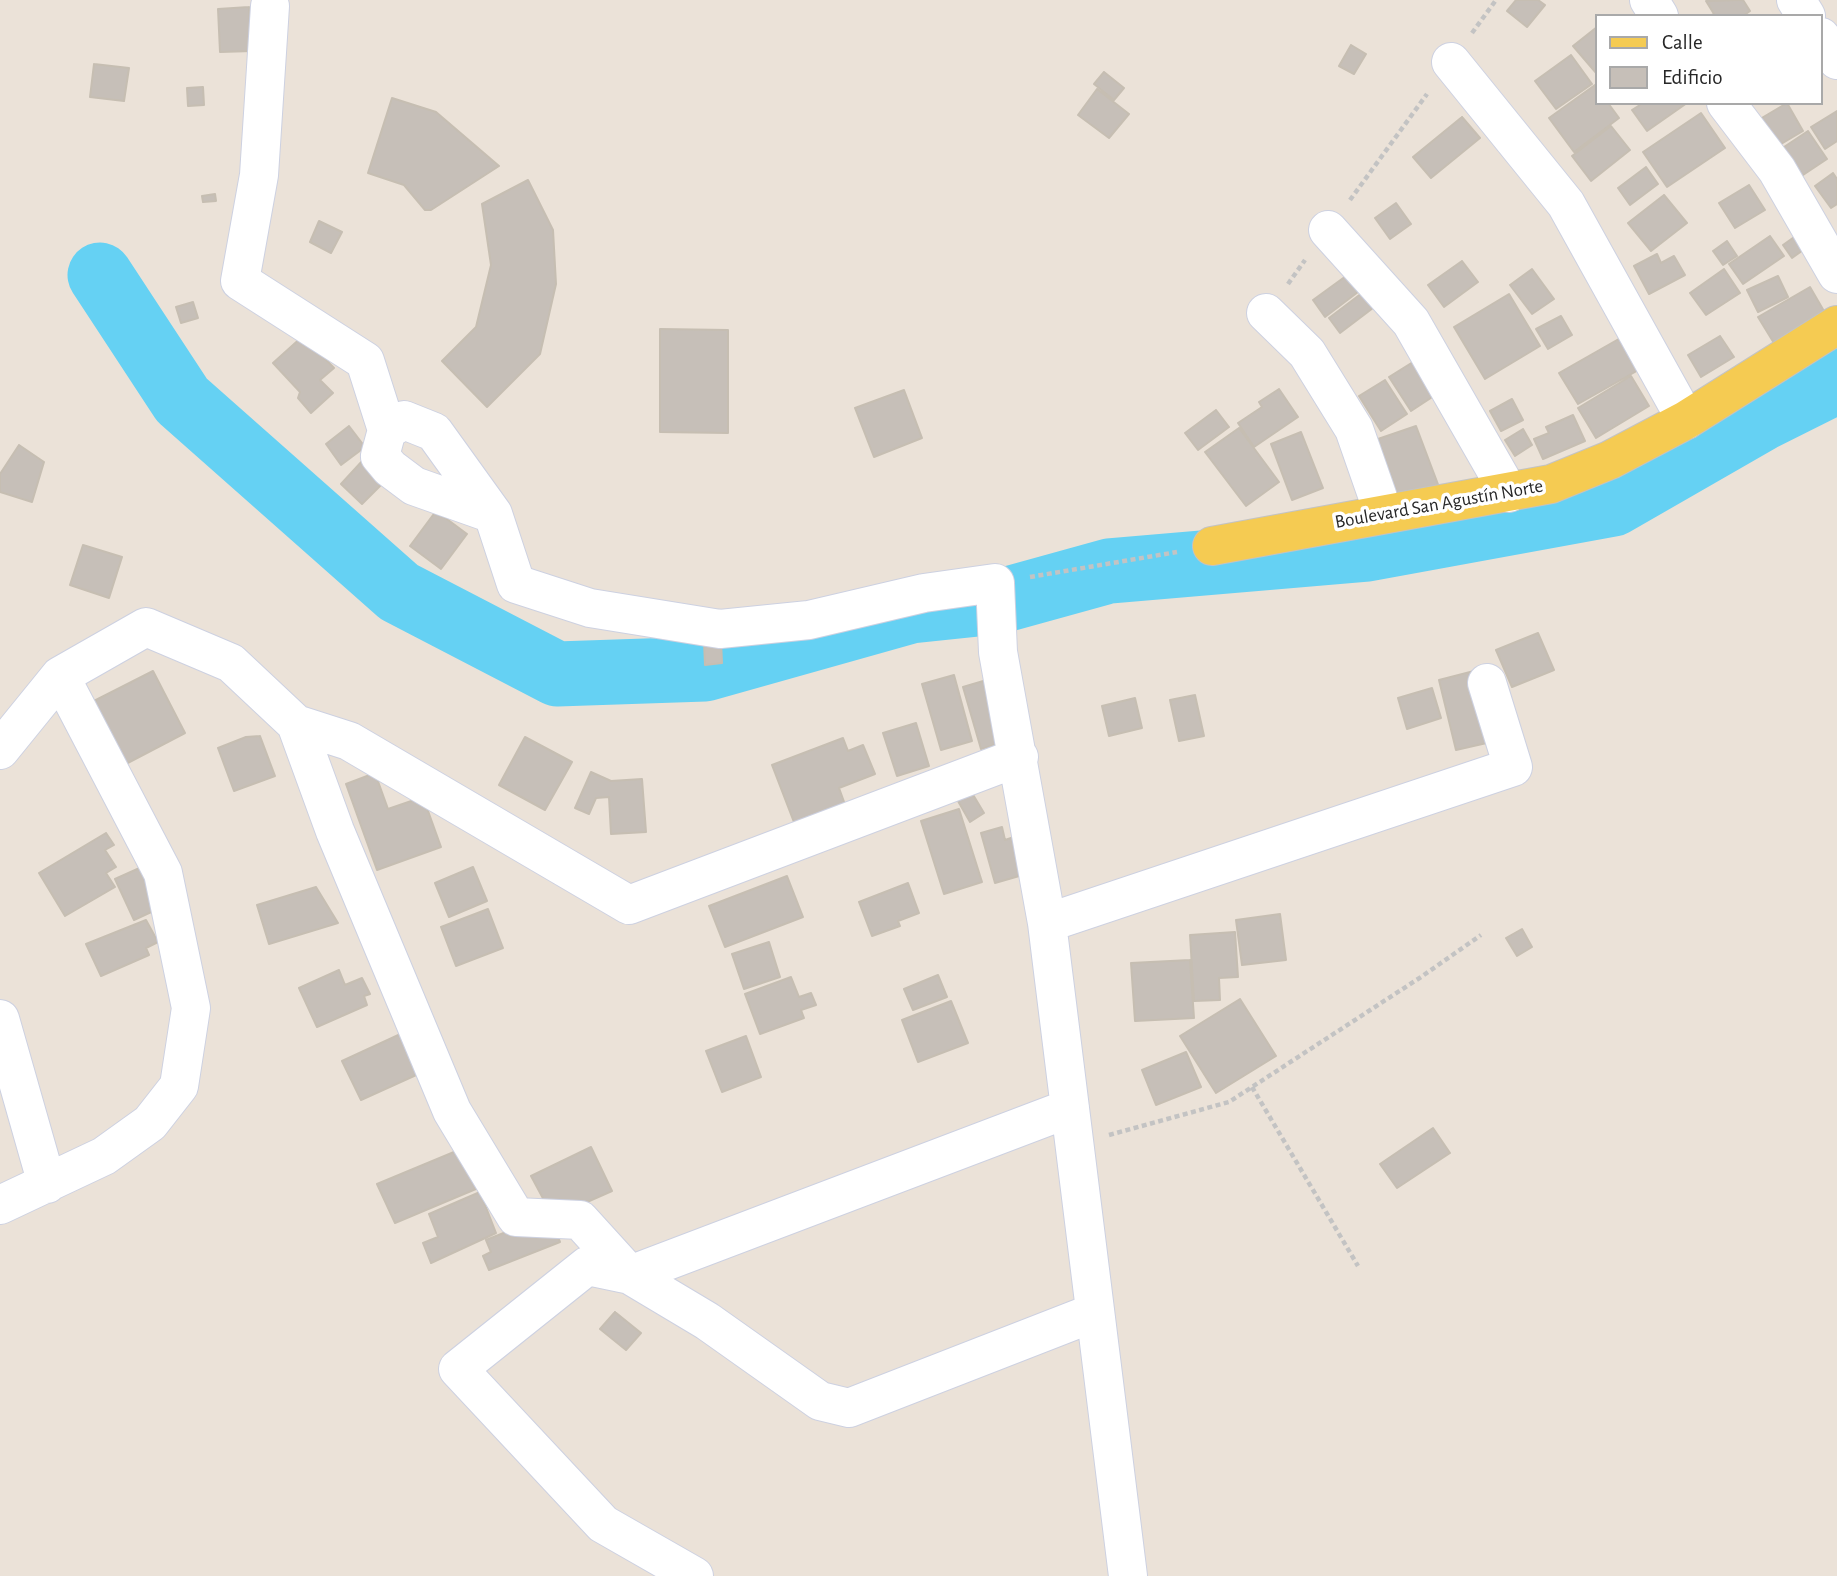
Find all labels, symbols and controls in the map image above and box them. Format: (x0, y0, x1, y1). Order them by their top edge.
legend (1596, 14, 1823, 105)
text: Calle (1662, 32, 1703, 53)
text: Edificio (1662, 67, 1723, 88)
street label: Boulevard San Agustín Norte (1333, 474, 1545, 534)

